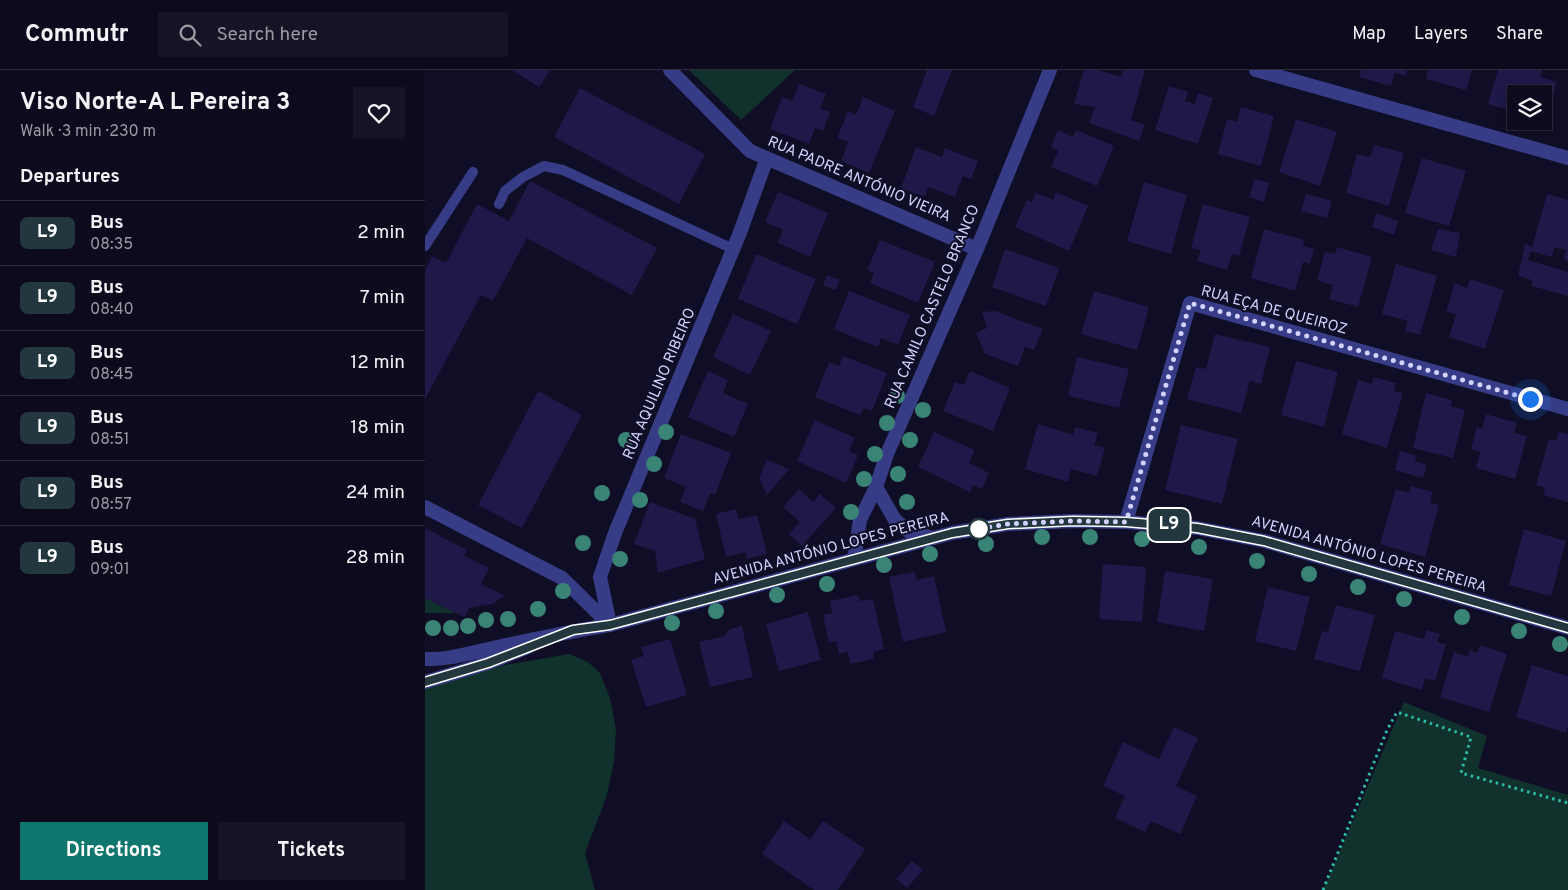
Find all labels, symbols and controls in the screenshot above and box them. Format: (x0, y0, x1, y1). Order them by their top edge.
search box (158, 12, 508, 57)
text: Commutr (25, 20, 128, 50)
icon: search (176, 21, 204, 49)
text: Search here (216, 23, 318, 47)
text: Map (1352, 23, 1386, 46)
text: Layers (1414, 23, 1468, 46)
text: Share (1496, 23, 1543, 46)
map controls (1507, 85, 1552, 130)
button: layers (1507, 85, 1552, 130)
button: heart (353, 87, 405, 139)
text: Viso Norte-A L Pereira 3 (20, 88, 290, 118)
text: Walk · 3 min · 230 m (20, 122, 156, 142)
street label: RUA PADRE ANTÓNIO VIEIRA (764, 131, 954, 227)
text: Departures (20, 165, 120, 189)
street label: RUA CAMILO CASTELO BRANCO (881, 202, 985, 412)
text: Bus (90, 211, 124, 235)
text: L9 (37, 221, 58, 244)
text: 2 min (357, 221, 405, 245)
text: 08:35 (90, 235, 133, 255)
text: Bus (90, 276, 124, 300)
street label: RUA EÇA DE QUEIROZ (1199, 282, 1349, 340)
text: L9 (37, 286, 58, 309)
text: 7 min (360, 286, 405, 310)
text: 08:40 (90, 300, 134, 320)
street label: RUA AQUILINO RIBEIRO (619, 305, 701, 463)
text: Bus (90, 341, 124, 365)
text: L9 (37, 351, 58, 374)
text: 12 min (350, 351, 405, 375)
text: 08:45 (90, 365, 134, 385)
your location (1518, 387, 1543, 412)
text: Bus (90, 406, 124, 430)
text: L9 (37, 416, 58, 439)
text: 18 min (350, 416, 405, 440)
text: 08:51 (90, 430, 130, 450)
text: Bus (90, 471, 124, 495)
text: L9 (37, 481, 58, 504)
text: 24 min (346, 481, 405, 505)
text: 08:57 (90, 495, 132, 515)
street label: AVENIDA ANTÓNIO LOPES PEREIRA (710, 506, 951, 590)
line badge: L9 (1147, 509, 1191, 541)
street label: AVENIDA ANTÓNIO LOPES PEREIRA (1249, 510, 1489, 598)
text: L9 (1159, 513, 1179, 536)
unlabelled marker (968, 518, 990, 540)
text: Bus (90, 536, 124, 560)
text: L9 (37, 546, 58, 569)
text: 28 min (346, 546, 405, 570)
text: 09:01 (90, 560, 130, 580)
button: Directions (20, 822, 208, 880)
button: Tickets (218, 822, 405, 880)

